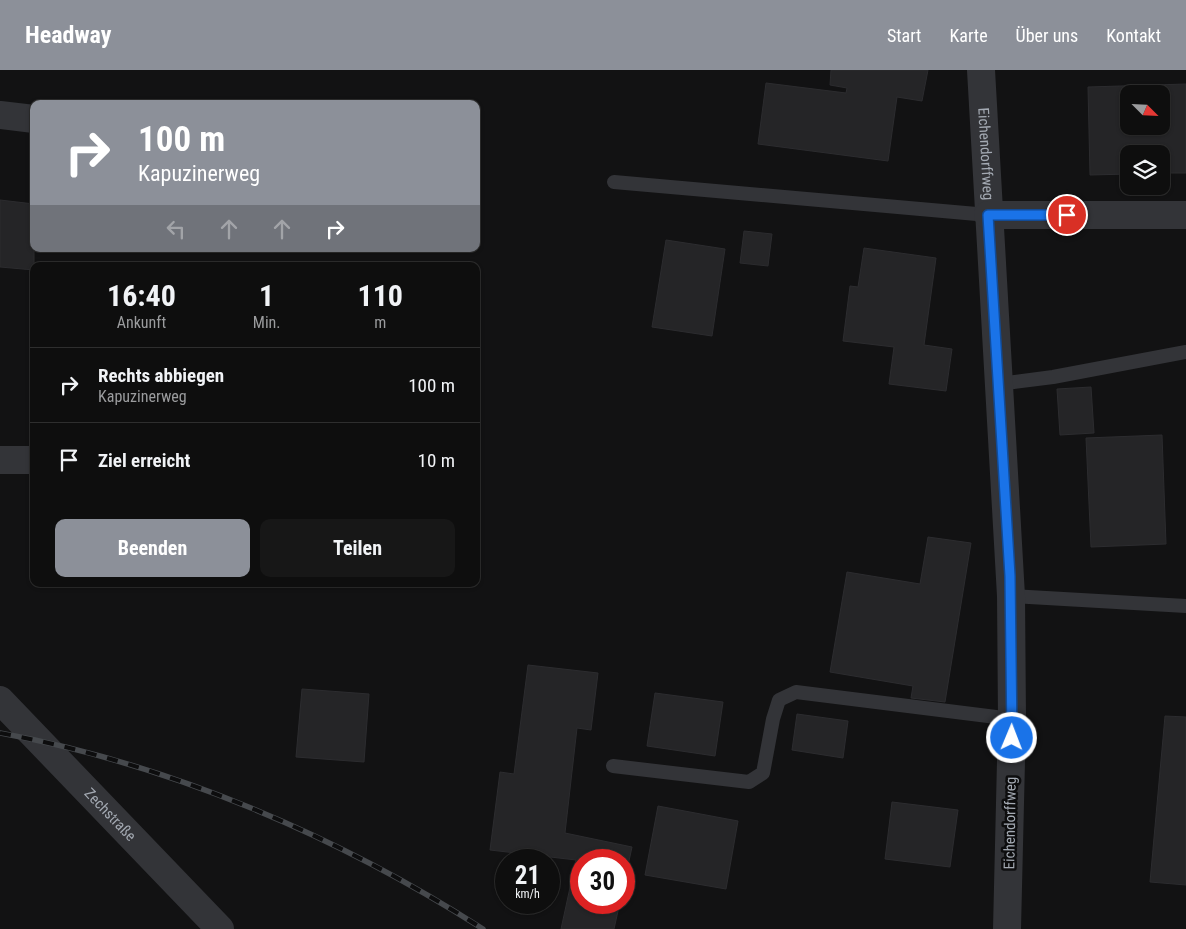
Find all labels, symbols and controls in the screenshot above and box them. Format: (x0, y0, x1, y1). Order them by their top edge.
text: Headway (25, 21, 111, 49)
text: Start (887, 25, 921, 46)
text: Karte (949, 25, 988, 46)
text: Über uns (1016, 25, 1078, 46)
text: Kontakt (1106, 25, 1161, 46)
north arrow (1120, 85, 1170, 135)
map controls (1120, 85, 1170, 195)
street label: Eichendorffweg (974, 107, 997, 201)
text: 100 m (138, 119, 225, 160)
icon: right (55, 120, 120, 185)
button: layers (1120, 145, 1170, 195)
text: Kapuzinerweg (138, 161, 260, 186)
pin (1046, 194, 1088, 236)
icon: arrive (1053, 201, 1081, 229)
icon: left (162, 215, 190, 243)
icon: ahead (215, 215, 243, 243)
icon: ahead (268, 215, 296, 243)
icon: right (321, 215, 349, 243)
text: 16:40 (107, 278, 176, 313)
text: 1 (259, 278, 274, 313)
text: 110 (358, 278, 403, 313)
text: Ankunft (117, 313, 166, 332)
text: Min. (253, 313, 281, 332)
text: m (374, 313, 386, 332)
text: Rechts abbiegen (98, 364, 224, 387)
icon: right (55, 371, 83, 399)
text: 100 m (408, 374, 455, 397)
text: Kapuzinerweg (98, 387, 187, 406)
icon: arrive (55, 446, 83, 474)
text: Ziel erreicht (98, 449, 190, 472)
text: 10 m (418, 449, 455, 472)
button: Beenden (55, 519, 250, 577)
button: Teilen (260, 519, 455, 577)
position arrow (985, 711, 1037, 763)
street label: Eichendorffweg (1000, 776, 1020, 870)
street label: Zechstraße (81, 784, 140, 845)
speed limit sign: 30 (570, 849, 635, 914)
text: 21 (515, 861, 540, 890)
text: km/h (515, 887, 540, 901)

